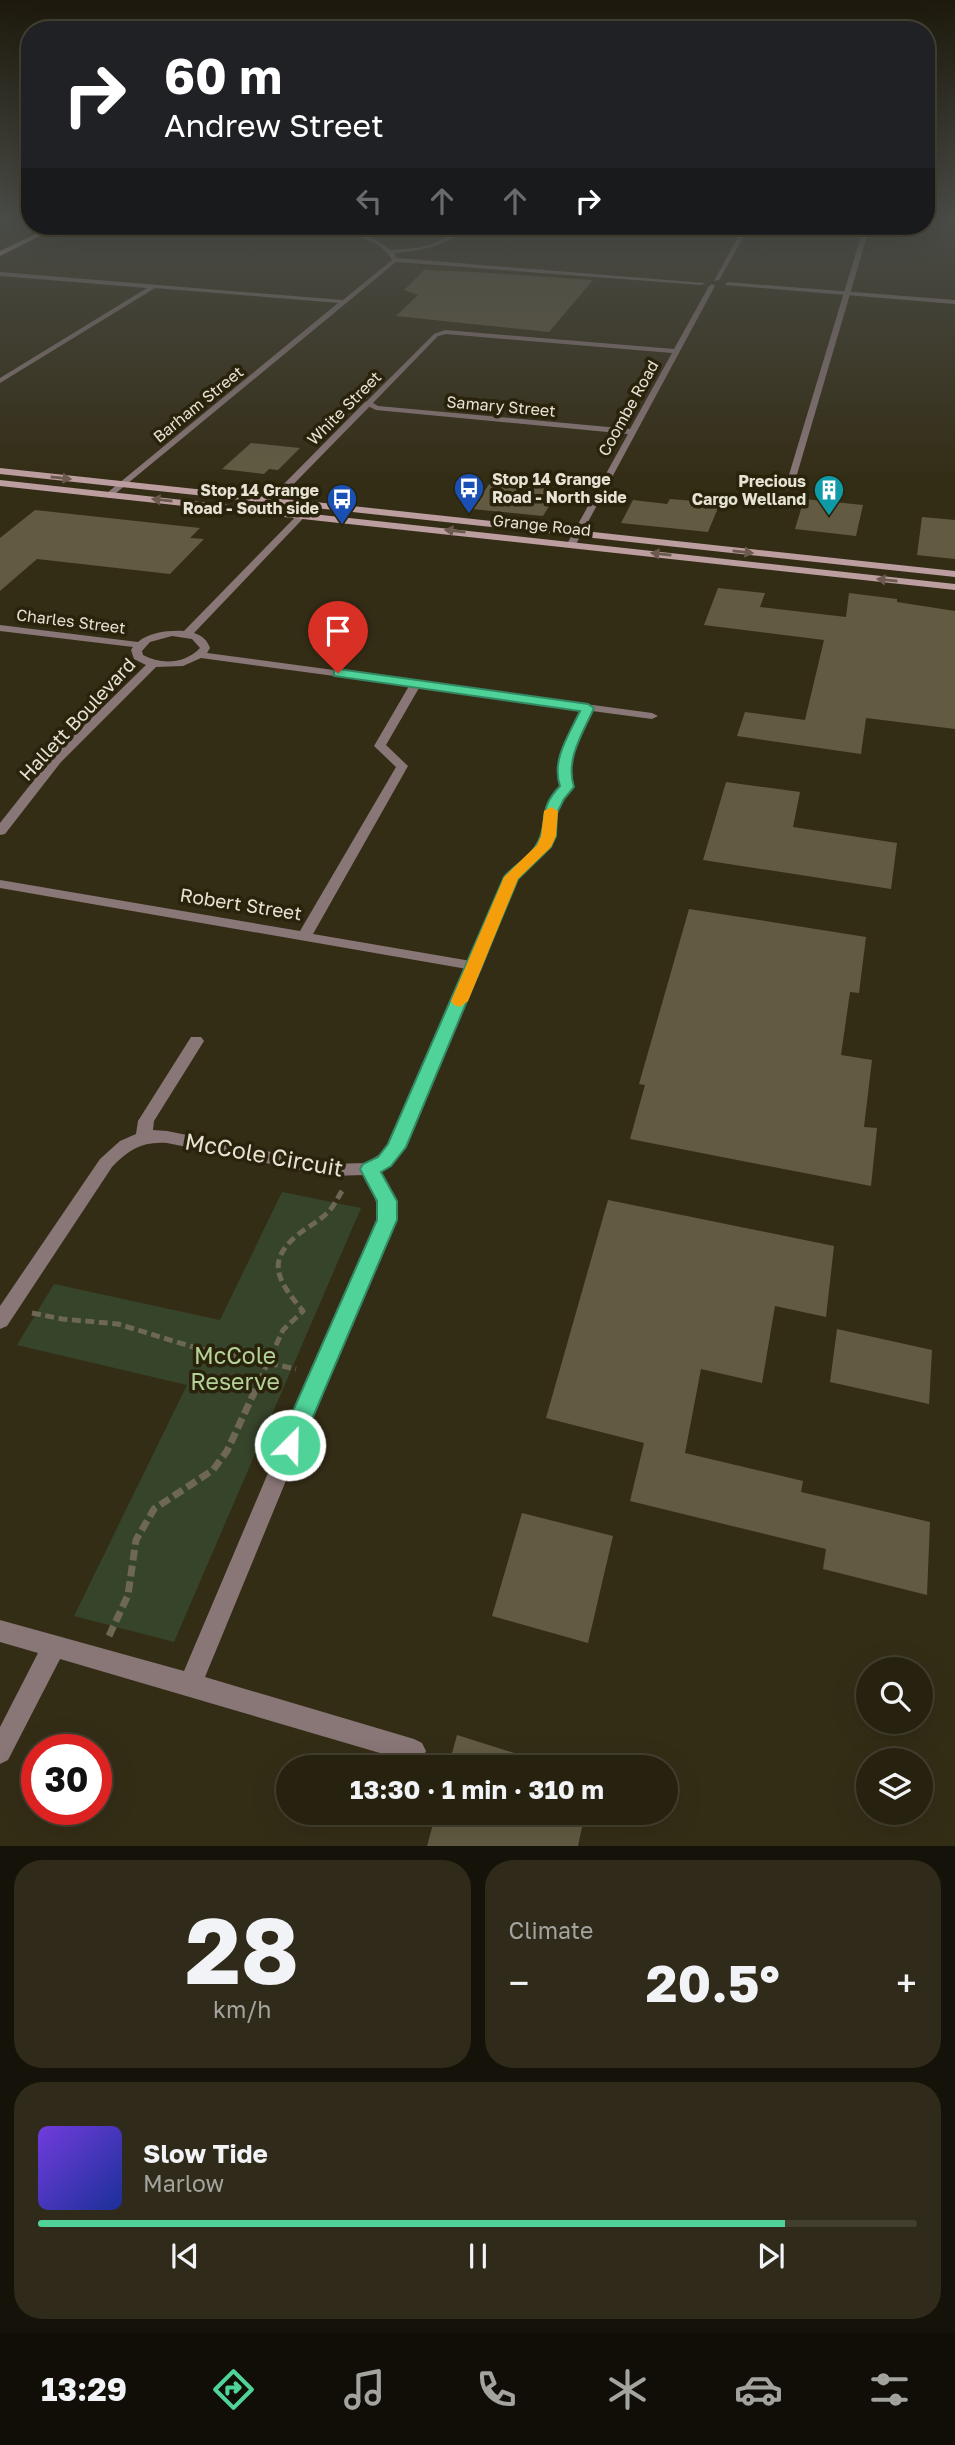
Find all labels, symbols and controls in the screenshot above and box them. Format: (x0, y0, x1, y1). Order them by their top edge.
text: 60 m (164, 46, 282, 105)
icon: right (49, 49, 140, 140)
text: Andrew Street (164, 106, 384, 144)
icon: left (350, 182, 388, 220)
icon: ahead (423, 182, 461, 220)
icon: ahead (496, 182, 534, 220)
icon: right (569, 182, 607, 220)
street label: Coombe Road (593, 357, 663, 459)
street label: Barham Street (149, 361, 247, 447)
street label: White Street (303, 367, 385, 449)
street label: Samary Street (446, 391, 556, 421)
place label: Stop 14 Grange Road - North side (492, 469, 627, 507)
bus stop icon: Stop 14 Grange Road - North side (452, 471, 486, 515)
place label: Precious Cargo Welland (692, 471, 806, 509)
one-way arrow (50, 472, 72, 483)
building icon: Precious Cargo Welland (812, 473, 846, 517)
place label: Stop 14 Grange Road - South side (183, 480, 319, 518)
bus stop icon: Stop 14 Grange Road - South side (325, 482, 359, 526)
one-way arrow (151, 494, 173, 505)
street label: Grange Road (492, 510, 592, 540)
one-way arrow (444, 526, 466, 537)
one-way arrow (732, 546, 754, 557)
one-way arrow (650, 549, 672, 560)
one-way arrow (876, 574, 898, 585)
pin (308, 601, 368, 673)
street label: Charles Street (15, 604, 127, 638)
icon: arrive (319, 612, 357, 650)
street label: Hallett Boulevard (14, 652, 140, 785)
street label: Robert Street (178, 883, 304, 925)
street label: McCole Circuit (183, 1126, 346, 1182)
park label: McCole Reserve (190, 1341, 280, 1395)
position arrow (253, 1408, 327, 1482)
map controls (856, 1657, 933, 1825)
button: search (856, 1657, 933, 1734)
speed limit sign: 30 (21, 1734, 112, 1825)
button: layers (856, 1748, 933, 1825)
text: 13:30 · 1 min · 310 m (350, 1774, 604, 1805)
text: 28 (185, 1895, 299, 2004)
text: Climate (509, 1916, 593, 1944)
text: 20.5° (646, 1951, 780, 2013)
text: − (509, 1960, 529, 2005)
text: + (896, 1960, 917, 2005)
text: km/h (213, 1995, 272, 2023)
text: Slow Tide (143, 2138, 268, 2169)
text: Marlow (143, 2169, 224, 2197)
icon: previous (166, 2237, 204, 2275)
icon: pause (459, 2237, 497, 2275)
icon: next (752, 2237, 790, 2275)
icon: directions (209, 2365, 258, 2414)
icon: music (340, 2365, 389, 2414)
icon: phone (472, 2365, 521, 2414)
icon: climate (603, 2365, 652, 2414)
icon: car (734, 2365, 783, 2414)
icon: filters (865, 2365, 914, 2414)
text: 13:29 (41, 2370, 127, 2408)

